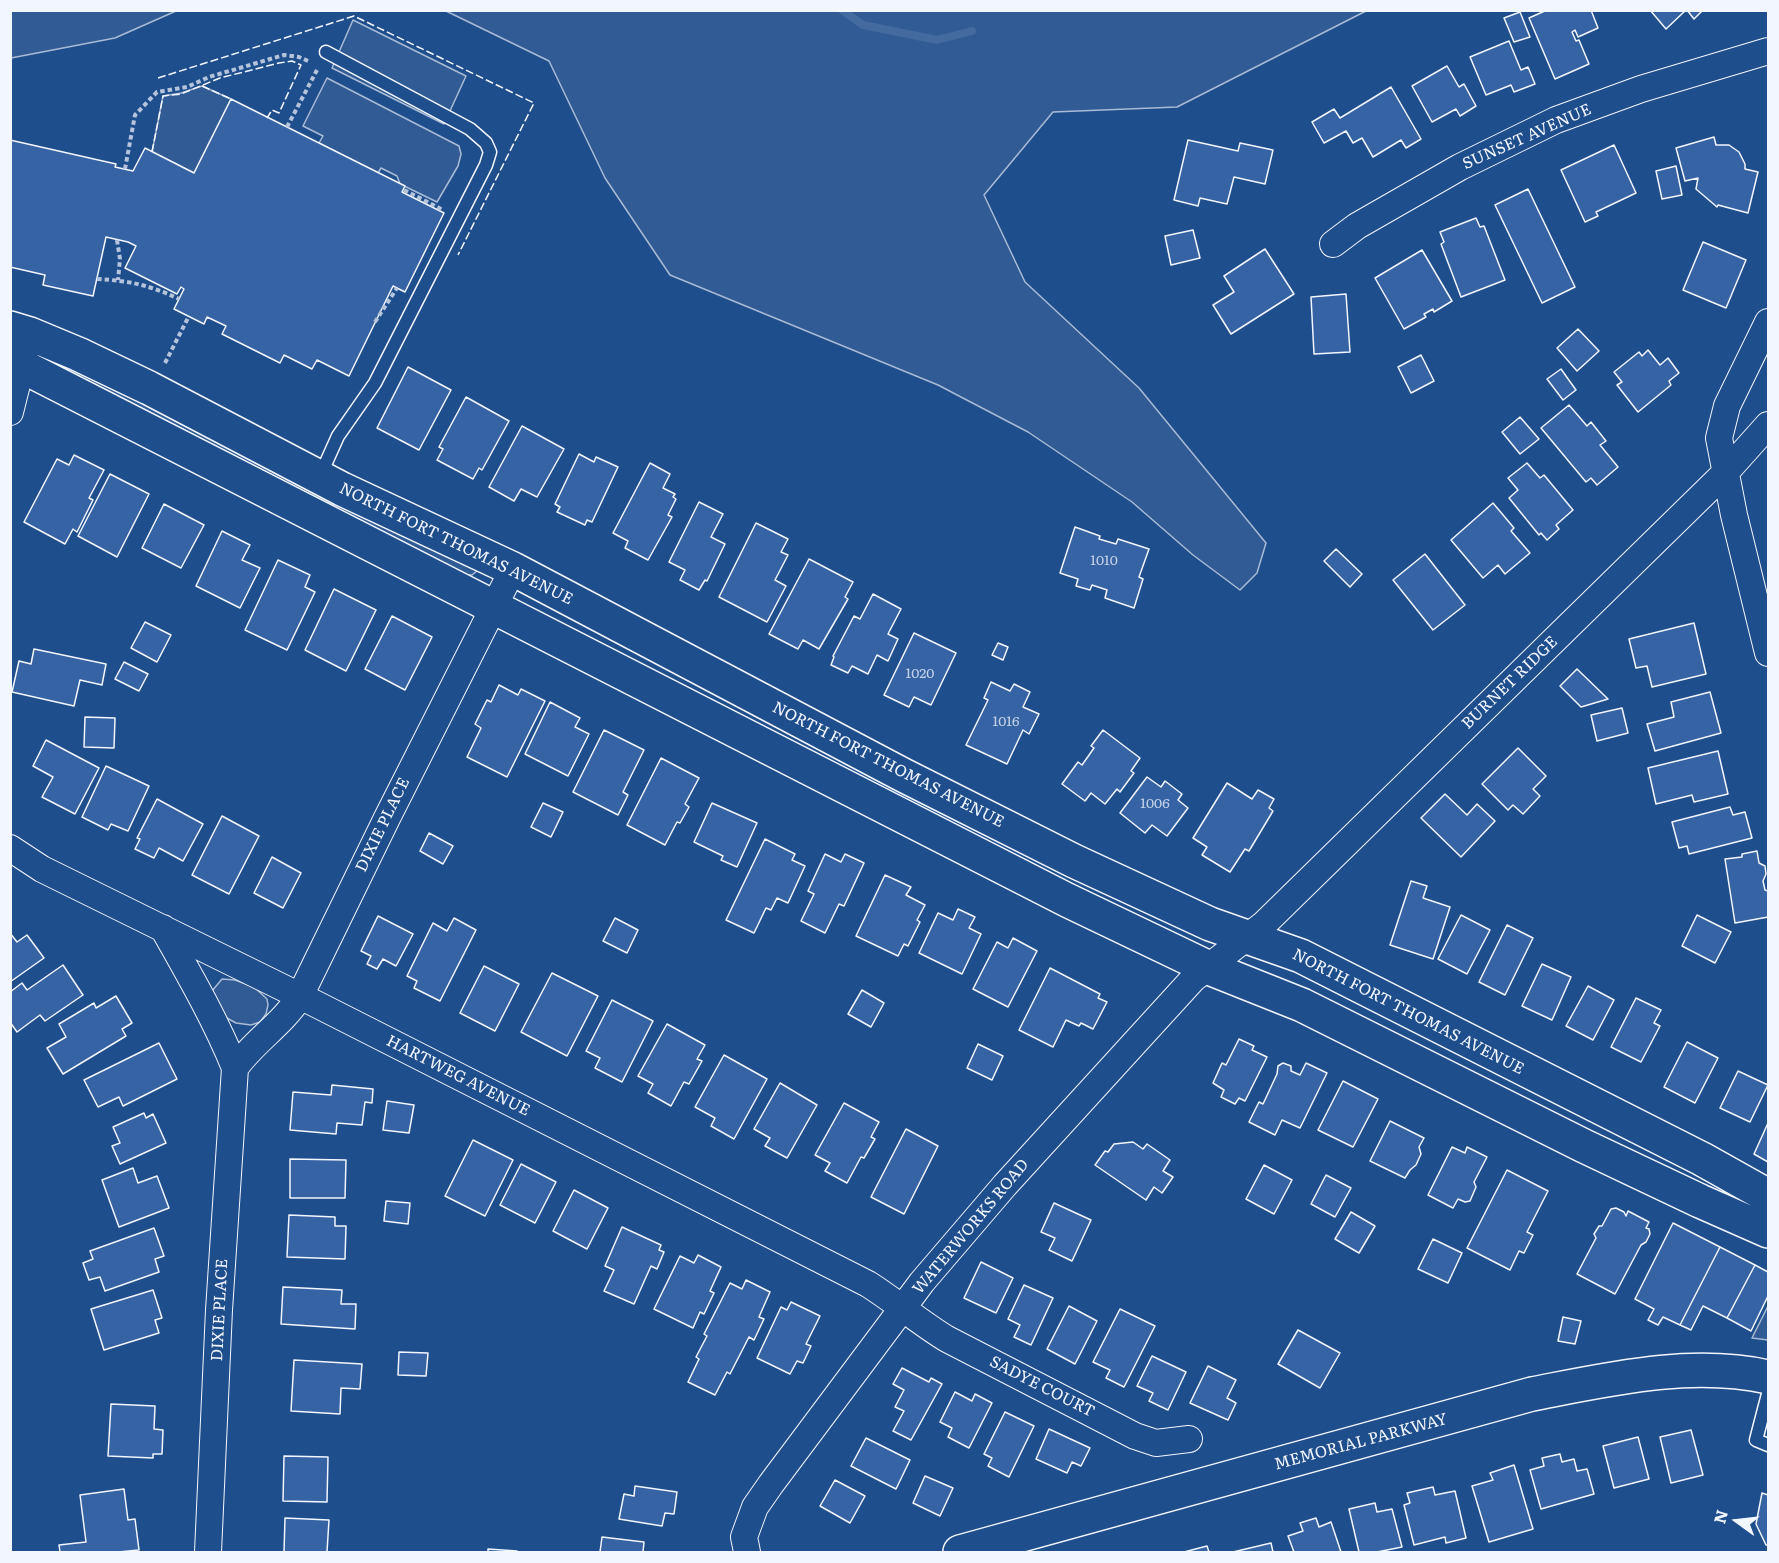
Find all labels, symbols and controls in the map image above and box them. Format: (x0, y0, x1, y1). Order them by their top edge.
street label: SUNSET AVENUE (1460, 100, 1594, 174)
street label: NORTH FORT THOMAS AVENUE (336, 479, 576, 609)
house number: 1010 (1090, 553, 1118, 569)
street label: BURNET RIDGE (1458, 632, 1562, 734)
house number: 1020 (906, 666, 934, 682)
street label: NORTH FORT THOMAS AVENUE (769, 698, 1007, 832)
house number: 1016 (992, 714, 1020, 730)
street label: DIXIE PLACE (352, 775, 414, 875)
house number: 1006 (1140, 796, 1170, 812)
street label: NORTH FORT THOMAS AVENUE (1289, 945, 1527, 1079)
street label: HARTWEG AVENUE (383, 1031, 533, 1121)
street label: WATERWORKS ROAD (909, 1156, 1033, 1298)
street label: DIXIE PLACE (208, 1258, 232, 1362)
street label: SADYE COURT (986, 1352, 1098, 1422)
street label: MEMORIAL PARKWAY (1272, 1410, 1450, 1474)
north arrow (1707, 1491, 1767, 1551)
text: N (1706, 1507, 1733, 1526)

